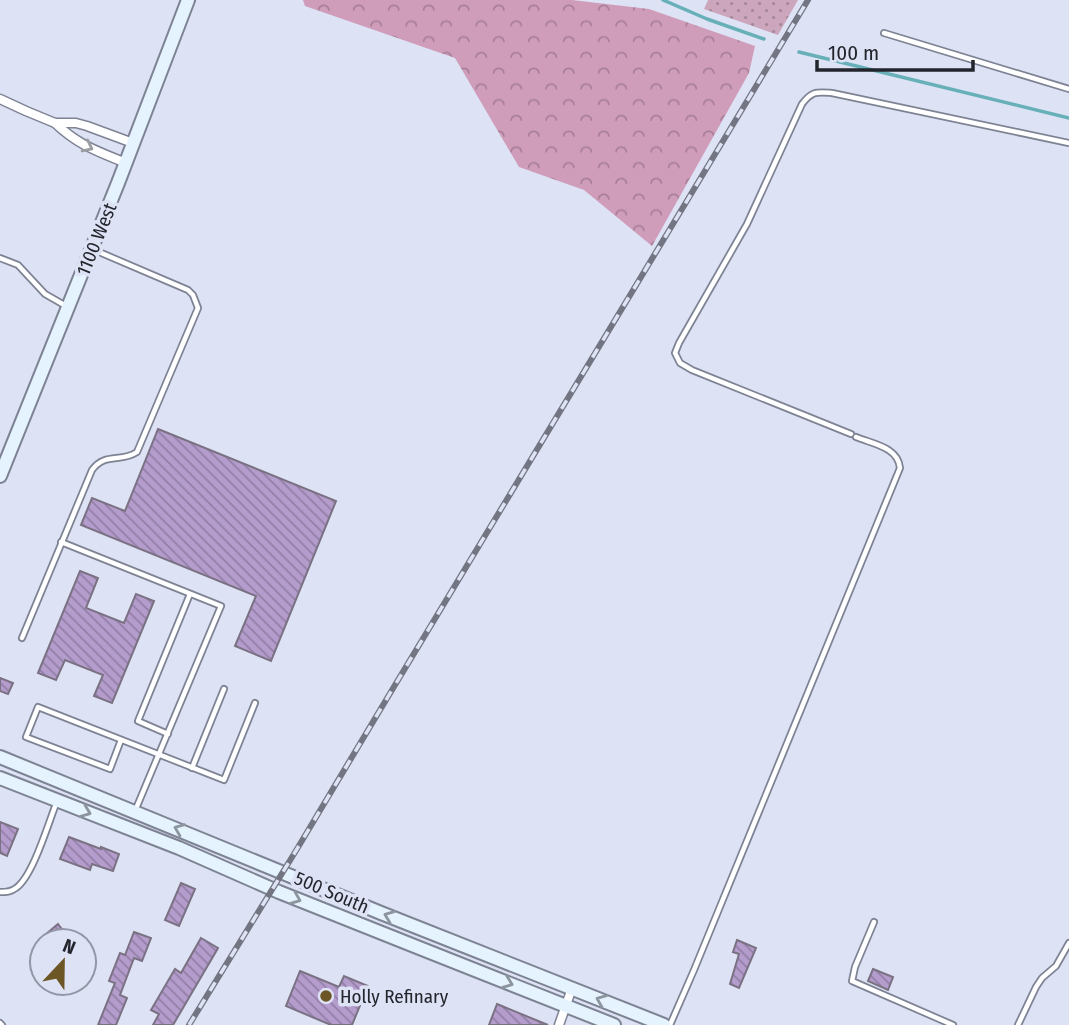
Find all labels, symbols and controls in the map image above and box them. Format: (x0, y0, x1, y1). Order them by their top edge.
scale bar (817, 28, 973, 72)
text: 100 m (828, 40, 879, 66)
one-way arrow (81, 138, 93, 152)
street label: 1100 West (71, 199, 122, 279)
one-way arrow (80, 803, 92, 817)
one-way arrow (174, 824, 186, 838)
street label: 500 South (291, 867, 372, 918)
one-way arrow (290, 890, 302, 904)
one-way arrow (384, 911, 396, 925)
north arrow (28, 927, 98, 997)
text: N (60, 934, 79, 959)
one-way arrow (501, 975, 513, 989)
place label: Holly Refinary (340, 985, 449, 1008)
marker: Holly Refinary (318, 988, 334, 1004)
one-way arrow (596, 994, 608, 1008)

